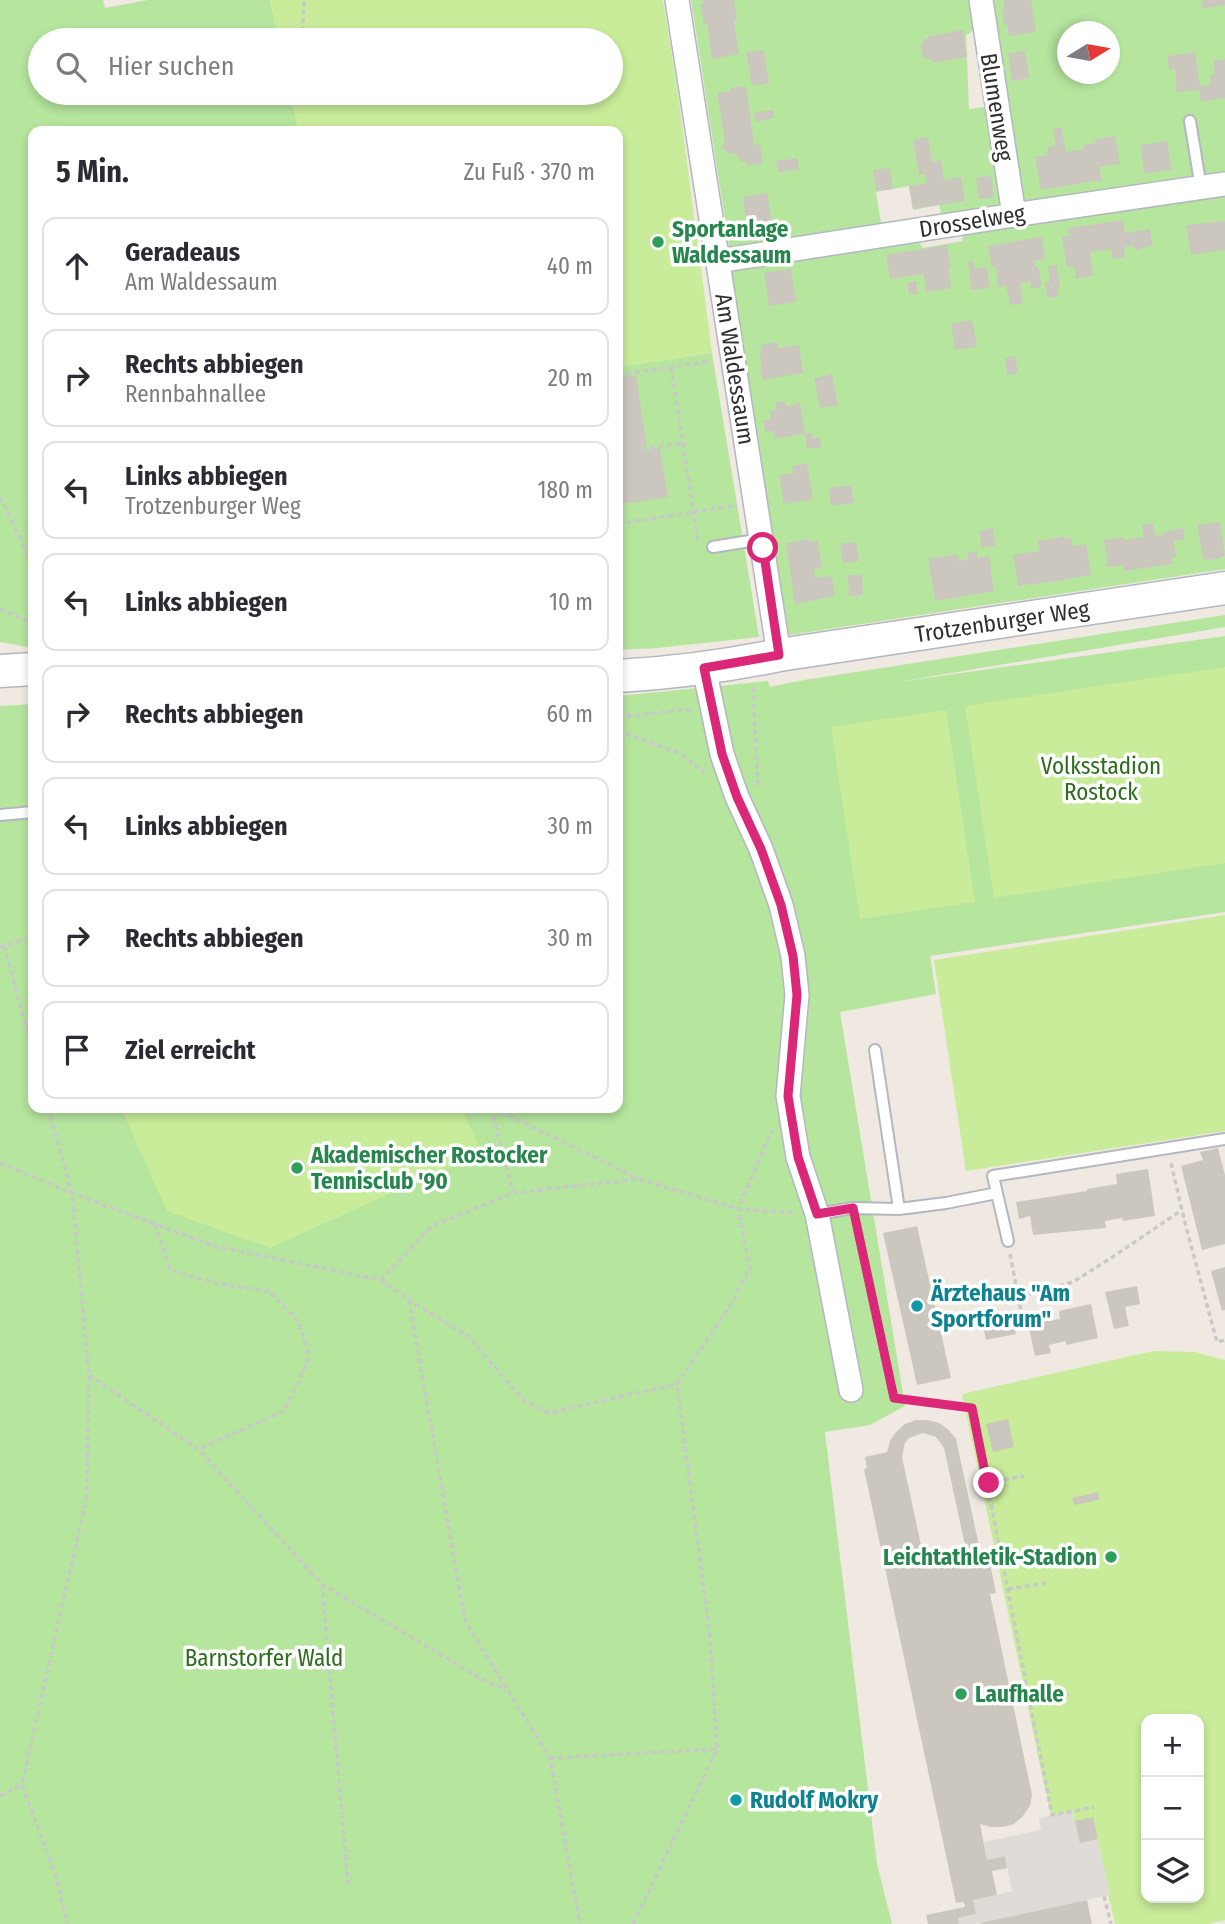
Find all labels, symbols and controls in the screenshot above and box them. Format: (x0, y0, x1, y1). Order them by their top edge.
north arrow (1057, 21, 1120, 84)
search box (28, 28, 623, 105)
icon: search (52, 48, 90, 86)
text: Hier suchen (108, 51, 234, 82)
street label: Blumenweg (975, 51, 1019, 163)
text: 5 Min. (56, 154, 129, 190)
text: Zu Fuß · 370 m (464, 158, 595, 186)
street label: Drosselweg (917, 199, 1027, 243)
place label: Sportanlage Waldessaum (672, 215, 791, 269)
marker: Sportanlage Waldessaum (650, 234, 666, 250)
text: Geradeaus (125, 237, 240, 268)
icon: ahead (58, 247, 96, 285)
text: 40 m (547, 252, 593, 280)
text: Am Waldessaum (125, 268, 278, 296)
street label: Am Waldessaum (709, 291, 761, 447)
text: Rechts abbiegen (125, 349, 304, 380)
icon: right (58, 359, 96, 397)
text: 20 m (548, 364, 593, 392)
text: Rennbahnallee (125, 380, 266, 408)
text: Links abbiegen (125, 461, 288, 492)
icon: left (58, 471, 96, 509)
text: 180 m (537, 476, 593, 504)
text: Trotzenburger Weg (125, 492, 301, 520)
route start (747, 532, 778, 563)
icon: left (58, 583, 96, 621)
text: Links abbiegen (125, 587, 288, 618)
text: 10 m (549, 588, 593, 616)
street label: Trotzenburger Weg (913, 595, 1091, 648)
icon: right (58, 695, 96, 733)
text: Rechts abbiegen (125, 699, 304, 730)
text: 60 m (547, 700, 593, 728)
park label: Volksstadion Rostock (1041, 752, 1161, 806)
icon: left (58, 807, 96, 845)
text: Links abbiegen (125, 811, 288, 842)
text: 30 m (548, 812, 593, 840)
icon: right (58, 919, 96, 957)
text: Rechts abbiegen (125, 923, 304, 954)
text: 30 m (548, 924, 593, 952)
icon: arrive (58, 1031, 96, 1069)
text: Ziel erreicht (125, 1035, 256, 1066)
place label: Akademischer Rostocker Tennisclub '90 (310, 1141, 548, 1195)
marker: Akademischer Rostocker Tennisclub '90 (289, 1160, 305, 1176)
place label: Ärztehaus "Am Sportforum" (930, 1279, 1070, 1333)
marker: Ärztehaus "Am Sportforum" (909, 1298, 925, 1314)
route end (973, 1467, 1004, 1498)
place label: Leichtathletik-Stadion (883, 1543, 1097, 1571)
marker: Leichtathletik-Stadion (1103, 1549, 1119, 1565)
park label: Barnstorfer Wald (185, 1644, 343, 1672)
place label: Laufhalle (975, 1680, 1064, 1708)
marker: Laufhalle (953, 1686, 969, 1702)
map controls (1141, 1714, 1204, 1903)
button: + (1141, 1714, 1204, 1777)
button: − (1141, 1777, 1204, 1840)
place label: Rudolf Mokry (750, 1786, 879, 1814)
marker: Rudolf Mokry (728, 1792, 744, 1808)
button: layers (1141, 1840, 1204, 1903)

